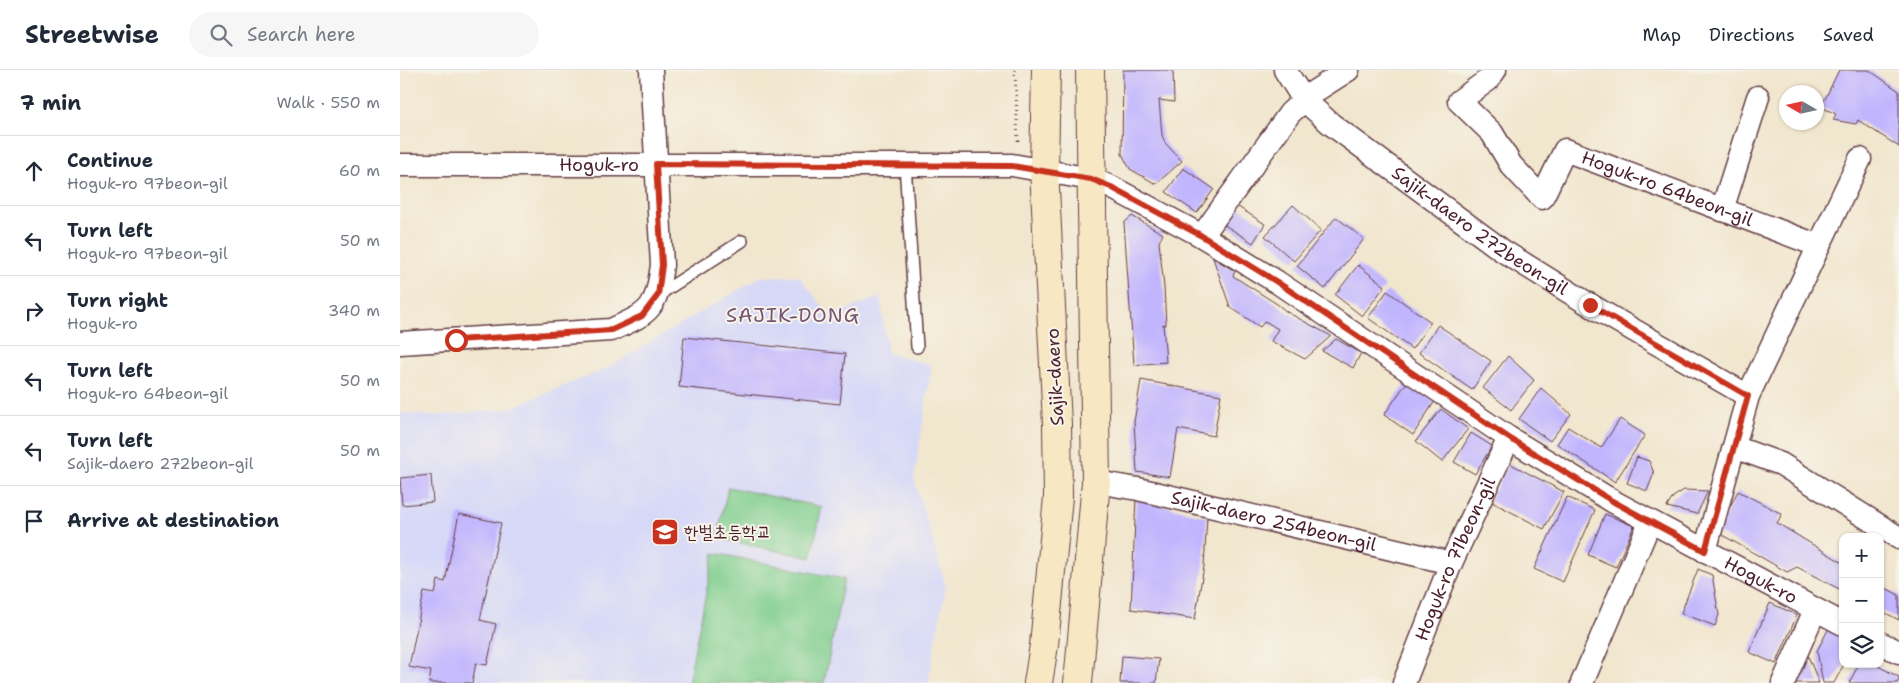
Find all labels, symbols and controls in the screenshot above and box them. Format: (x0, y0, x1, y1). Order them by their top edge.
search box (189, 12, 539, 57)
text: Streetwise (25, 19, 159, 51)
icon: search (207, 21, 235, 49)
text: Search here (247, 22, 356, 47)
text: Map (1643, 23, 1681, 47)
text: Directions (1709, 23, 1795, 47)
text: Saved (1823, 23, 1874, 47)
north arrow (1779, 85, 1824, 130)
text: 7 min (20, 89, 81, 117)
text: Walk · 550 m (277, 92, 380, 113)
street label: Hoguk-ro 64beon-gil (1578, 145, 1757, 232)
text: Continue (67, 148, 153, 173)
street label: Hoguk-ro (559, 153, 639, 177)
icon: ahead (20, 157, 48, 185)
text: 60 m (339, 160, 380, 181)
street label: Sajik-daero 272beon-gil (1387, 161, 1573, 301)
text: Hoguk-ro 97beon-gil (67, 173, 228, 194)
text: Turn left (67, 218, 153, 243)
icon: left (20, 227, 48, 255)
text: 50 m (340, 230, 380, 251)
text: Hoguk-ro 97beon-gil (67, 243, 228, 264)
text: Turn right (67, 288, 168, 313)
route end (1579, 294, 1602, 317)
icon: right (20, 297, 48, 325)
text: 340 m (328, 300, 380, 321)
district label: SAJIK-DONG (726, 302, 860, 328)
text: Hoguk-ro (67, 313, 138, 334)
street label: Sajik-daero (1040, 328, 1070, 426)
route start (445, 329, 468, 352)
text: Turn left (67, 358, 153, 383)
icon: left (20, 367, 48, 395)
text: 50 m (340, 370, 380, 391)
text: Hoguk-ro 64beon-gil (67, 383, 228, 404)
text: Turn left (67, 428, 153, 453)
icon: left (20, 437, 48, 465)
text: 50 m (340, 440, 380, 461)
text: Sajik-daero 272beon-gil (67, 453, 254, 474)
street label: Hoguk-ro 71beon-gil (1410, 473, 1501, 645)
street label: Sajik-daero 254beon-gil (1169, 485, 1379, 557)
icon: arrive (20, 507, 48, 535)
text: Arrive at destination (67, 508, 279, 533)
school or university icon: 한벌초등학교 (650, 517, 680, 547)
place label: 한벌초등학교 (684, 520, 771, 544)
map controls (1839, 533, 1884, 668)
button: + (1839, 533, 1884, 578)
street label: Hoguk-ro (1720, 551, 1802, 610)
button: − (1839, 578, 1884, 623)
button: layers (1839, 623, 1884, 668)

